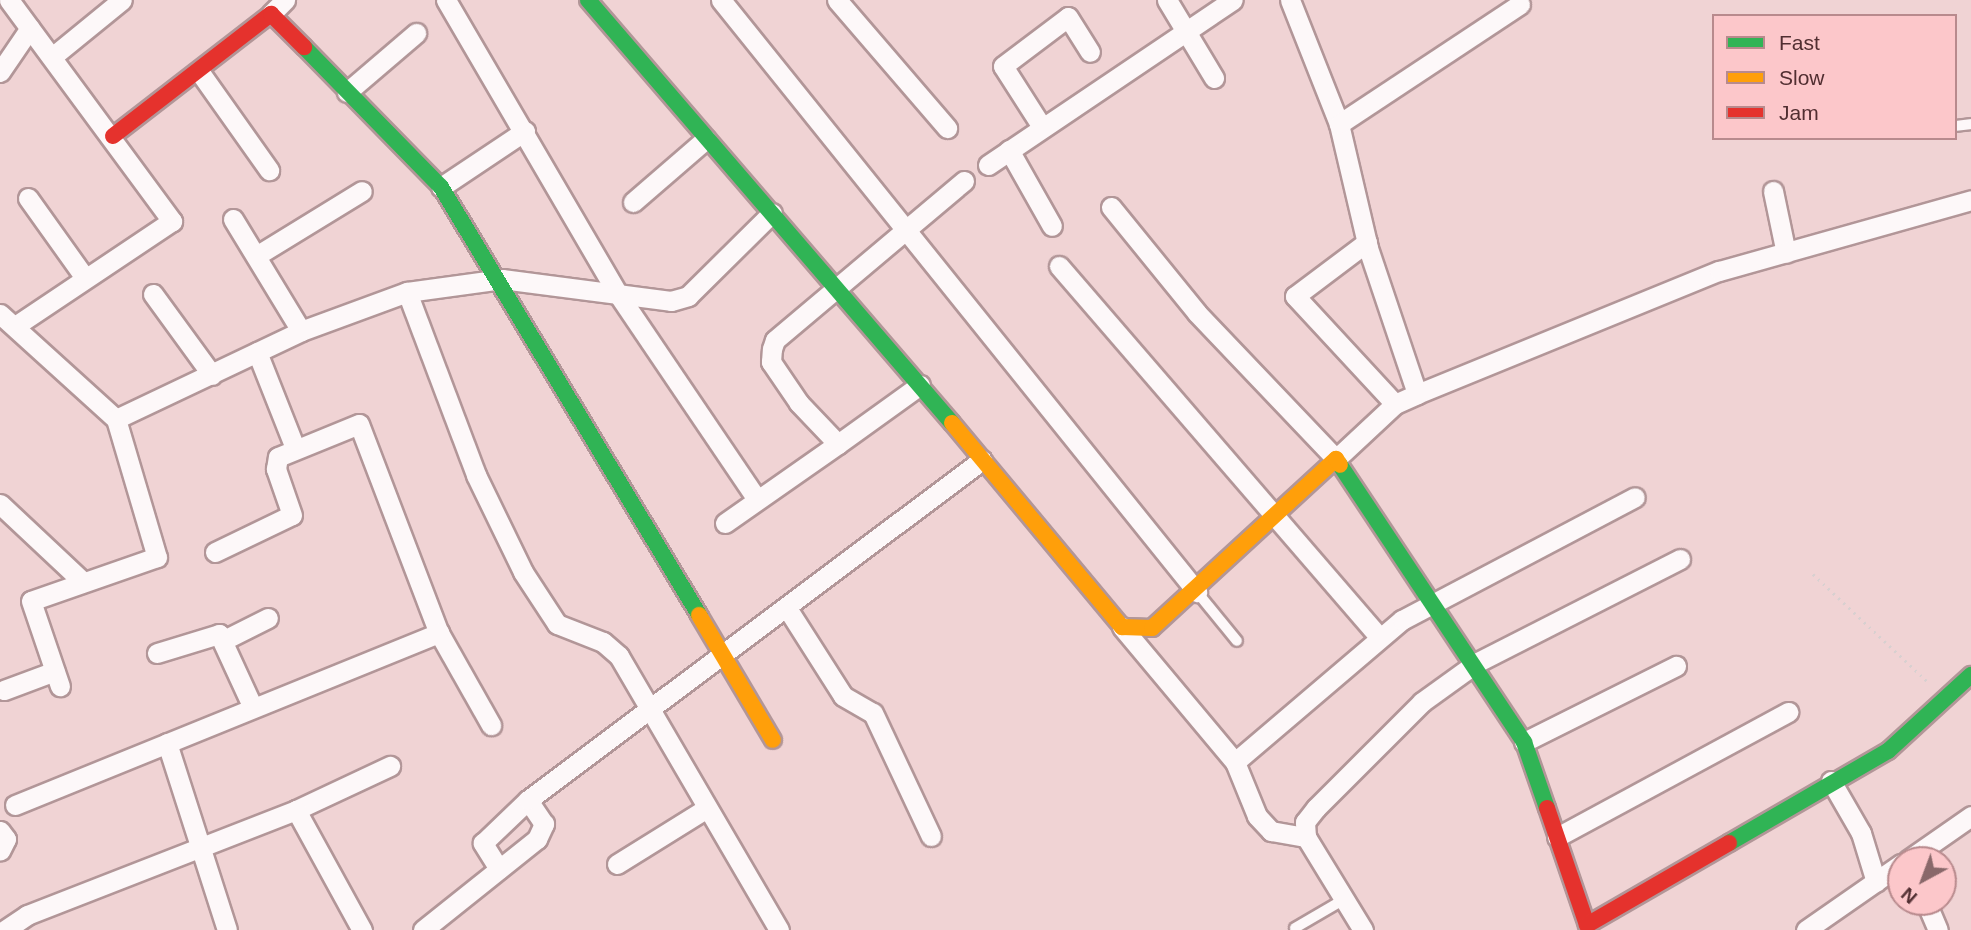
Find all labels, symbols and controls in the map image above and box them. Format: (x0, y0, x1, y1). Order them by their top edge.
legend (1712, 14, 1957, 140)
text: Fast (1779, 31, 1820, 54)
text: Slow (1779, 66, 1825, 89)
text: Jam (1779, 101, 1819, 124)
north arrow (1887, 846, 1957, 916)
text: N (1897, 883, 1921, 908)

